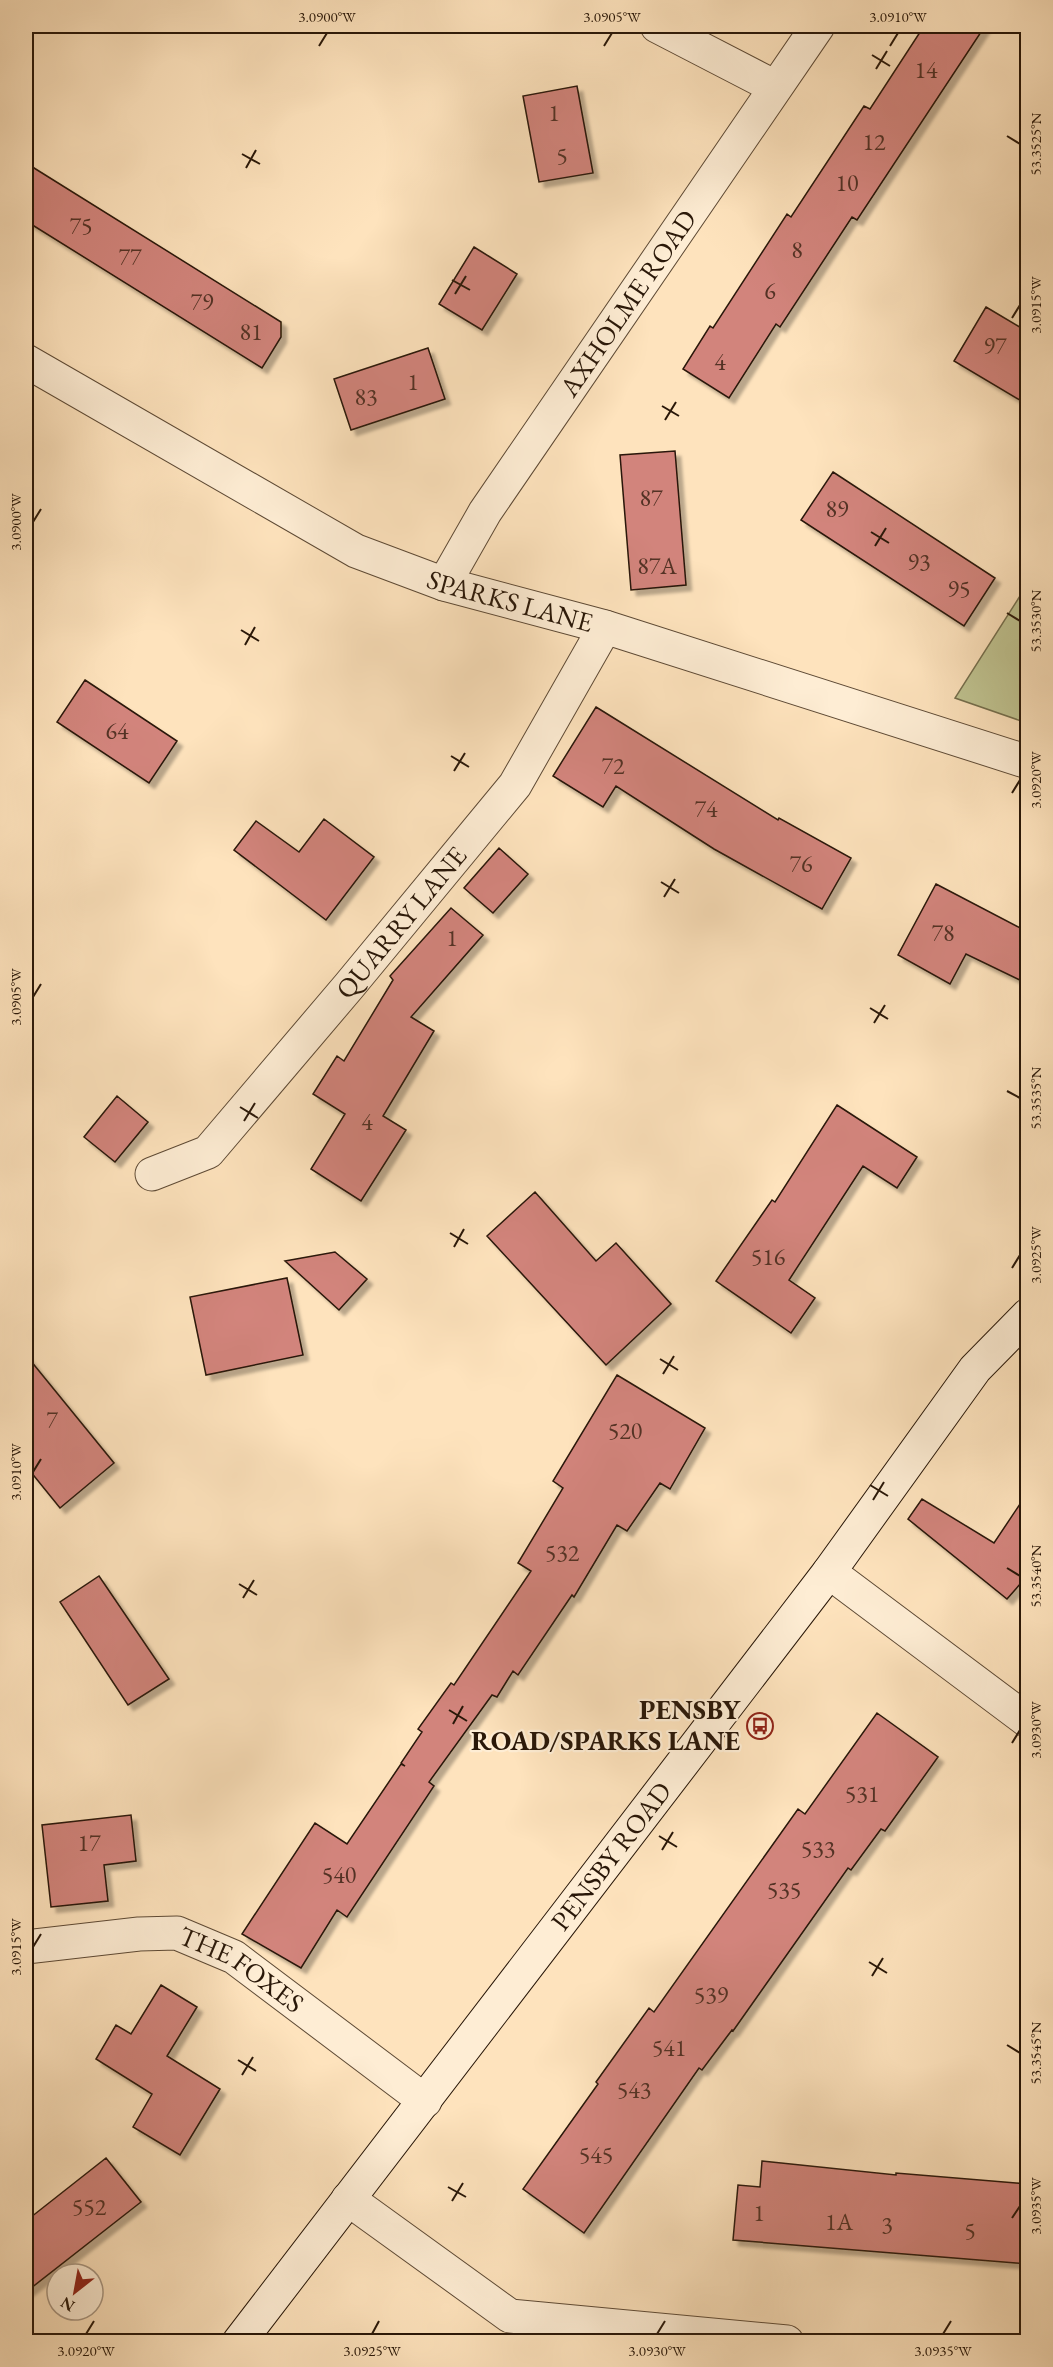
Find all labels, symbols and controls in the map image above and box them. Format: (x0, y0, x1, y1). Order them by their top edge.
text: 3.0900°W (298, 7, 356, 26)
text: 3.0905°W (583, 7, 641, 26)
text: 3.0910°W (869, 7, 927, 26)
house number: 14 (914, 54, 938, 85)
house number: 1 (548, 97, 560, 128)
text: 53.3525°N (1026, 112, 1045, 175)
house number: 12 (862, 126, 886, 157)
house number: 5 (556, 140, 568, 171)
house number: 10 (835, 167, 859, 198)
street label: AXHOLME ROAD (551, 203, 704, 404)
house number: 75 (69, 210, 93, 241)
house number: 8 (791, 234, 803, 265)
house number: 77 (118, 241, 142, 272)
house number: 6 (764, 275, 776, 306)
text: 3.0915°W (1026, 276, 1045, 334)
house number: 79 (190, 286, 214, 317)
house number: 81 (239, 316, 263, 347)
house number: 97 (983, 330, 1007, 361)
house number: 4 (714, 346, 726, 377)
house number: 1 (407, 366, 419, 397)
house number: 83 (354, 381, 378, 412)
house number: 87 (639, 482, 663, 513)
text: 3.0900°W (6, 493, 25, 551)
house number: 89 (825, 493, 849, 524)
house number: 93 (907, 546, 931, 577)
house number: 87A (637, 550, 677, 581)
street label: SPARKS LANE (422, 561, 597, 640)
house number: 95 (947, 573, 971, 604)
text: 53.3530°N (1026, 589, 1045, 652)
house number: 64 (105, 715, 129, 746)
house number: 72 (601, 750, 625, 781)
text: 3.0920°W (1026, 751, 1045, 809)
house number: 74 (694, 793, 718, 824)
street label: QUARRY LANE (328, 839, 474, 1006)
house number: 76 (789, 848, 813, 879)
house number: 78 (931, 917, 955, 948)
house number: 1 (446, 922, 458, 953)
text: 3.0905°W (6, 968, 25, 1026)
text: 53.3535°N (1026, 1066, 1045, 1129)
house number: 4 (361, 1106, 373, 1137)
text: 3.0925°W (1026, 1226, 1045, 1284)
house number: 516 (751, 1241, 785, 1272)
house number: 7 (46, 1404, 58, 1435)
house number: 520 (608, 1415, 642, 1446)
text: 3.0910°W (6, 1443, 25, 1501)
house number: 532 (545, 1537, 580, 1568)
text: 53.3540°N (1026, 1544, 1045, 1607)
place label: PENSBY ROAD/SPARKS LANE (471, 1692, 741, 1758)
text: 3.0930°W (1026, 1701, 1045, 1759)
bus stop icon: PENSBY ROAD/SPARKS LANE (745, 1711, 775, 1741)
street label: PENSBY ROAD (543, 1774, 679, 1937)
house number: 531 (845, 1778, 879, 1809)
house number: 17 (77, 1827, 101, 1858)
house number: 533 (801, 1833, 835, 1864)
house number: 540 (322, 1859, 356, 1890)
house number: 535 (767, 1874, 801, 1905)
text: 3.0915°W (6, 1918, 25, 1976)
street label: THE FOXES (174, 1918, 311, 2020)
house number: 539 (694, 1979, 729, 2010)
text: 53.3545°N (1026, 2021, 1045, 2084)
house number: 541 (652, 2032, 686, 2063)
house number: 543 (617, 2074, 651, 2105)
house number: 545 (579, 2139, 613, 2170)
text: 3.0935°W (1026, 2177, 1045, 2235)
house number: 552 (72, 2191, 107, 2222)
house number: 1 (753, 2197, 765, 2228)
house number: 1A (825, 2206, 853, 2237)
house number: 3 (881, 2209, 893, 2240)
house number: 5 (964, 2215, 976, 2246)
north arrow (45, 2262, 105, 2322)
text: N (57, 2292, 78, 2317)
text: 3.0920°W (57, 2341, 115, 2360)
text: 3.0925°W (343, 2341, 401, 2360)
text: 3.0930°W (628, 2341, 686, 2360)
text: 3.0935°W (914, 2341, 972, 2360)

